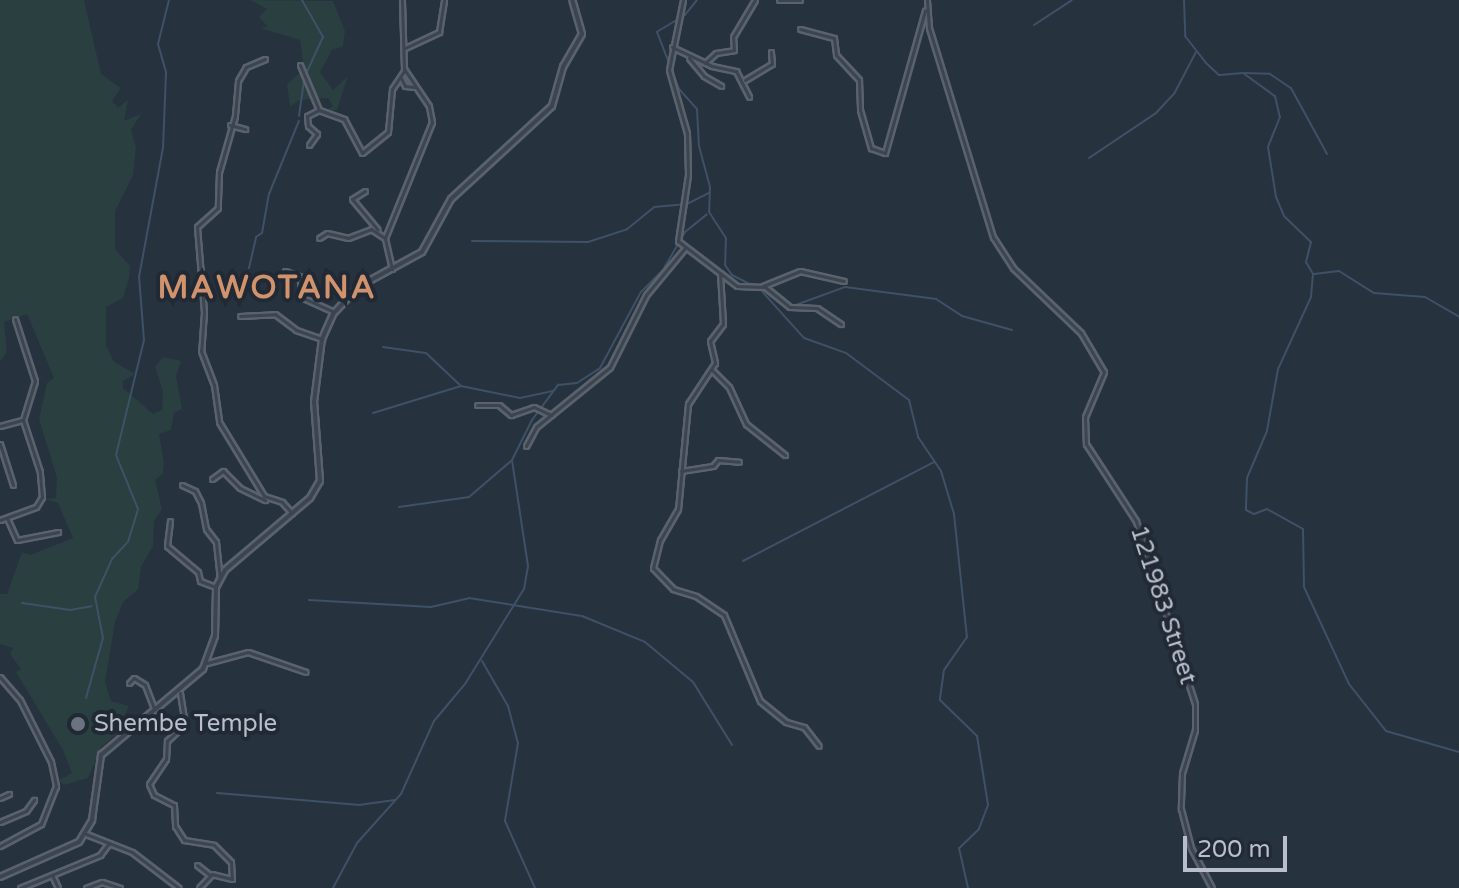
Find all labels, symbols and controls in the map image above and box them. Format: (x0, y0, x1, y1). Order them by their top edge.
district label: MAWOTANA (157, 269, 377, 307)
street label: 121983 Street (1124, 522, 1202, 688)
place label: Shembe Temple (94, 710, 277, 738)
marker: Shembe Temple (69, 715, 87, 733)
scale bar (1187, 820, 1291, 870)
text: 200 m (1197, 835, 1271, 864)

